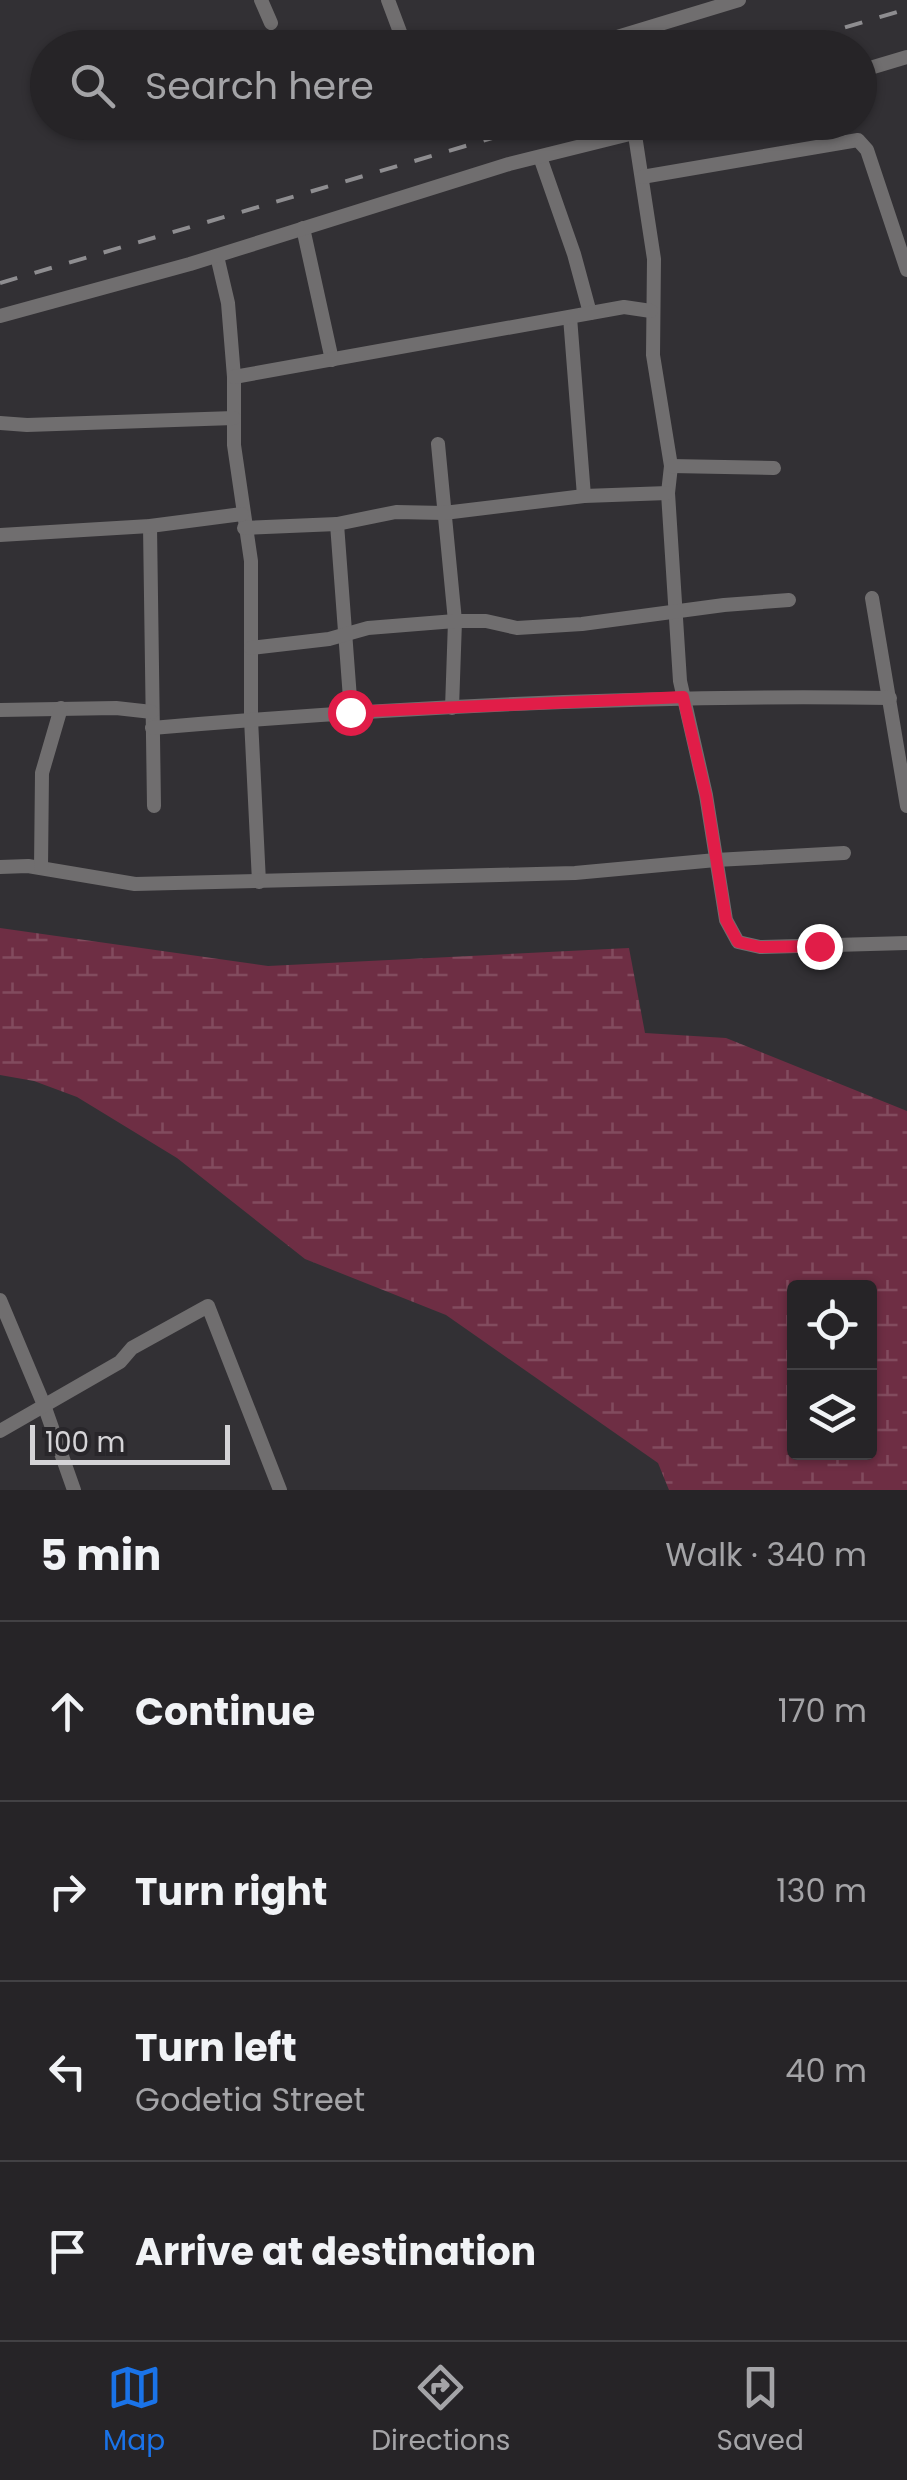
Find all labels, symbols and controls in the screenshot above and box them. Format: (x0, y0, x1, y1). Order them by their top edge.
search box (30, 30, 877, 140)
icon: search (65, 58, 120, 113)
text: Search here (145, 59, 374, 112)
route start (328, 690, 374, 736)
route end (797, 924, 843, 970)
map controls (787, 1280, 877, 1460)
button: locate (787, 1280, 877, 1370)
button: layers (787, 1370, 877, 1460)
scale bar (30, 1420, 230, 1464)
text: 100 m (45, 1423, 125, 1462)
text: 5 min (40, 1526, 161, 1585)
text: Walk · 340 m (665, 1532, 867, 1577)
icon: ahead (40, 1684, 95, 1739)
text: Continue (135, 1685, 315, 1738)
text: 170 m (778, 1688, 867, 1733)
icon: right (40, 1864, 95, 1919)
text: Turn right (135, 1865, 327, 1918)
text: 130 m (776, 1868, 867, 1913)
text: Turn left (135, 2021, 297, 2074)
icon: left (40, 2044, 95, 2099)
text: 40 m (785, 2048, 867, 2093)
text: Godetia Street (135, 2077, 365, 2122)
icon: arrive (40, 2224, 95, 2279)
text: Arrive at destination (135, 2225, 536, 2278)
tab: Map (103, 2360, 165, 2462)
tab: Directions (371, 2360, 510, 2462)
tab: Saved (717, 2360, 804, 2462)

